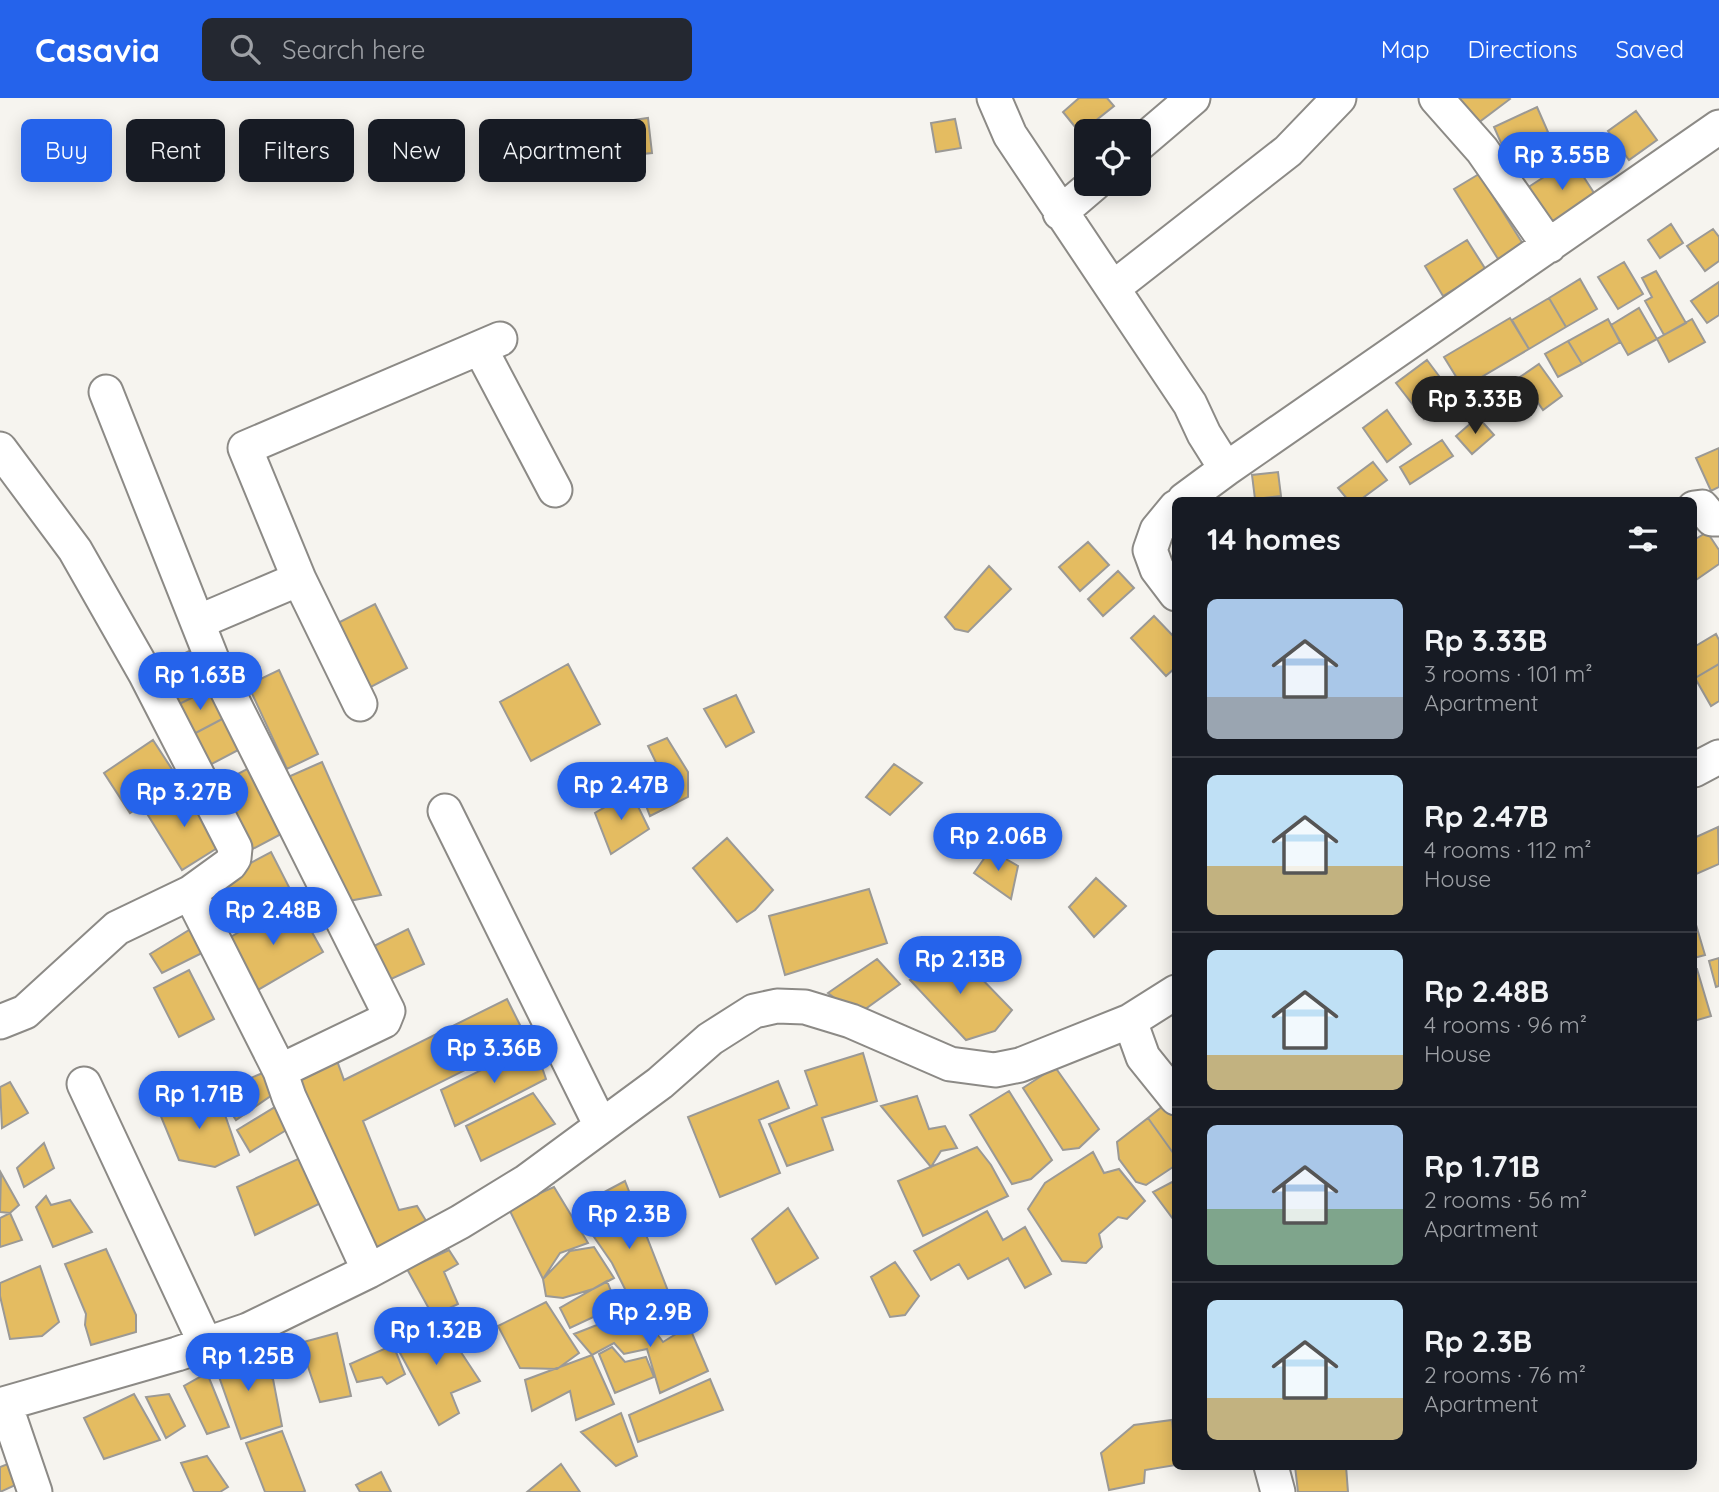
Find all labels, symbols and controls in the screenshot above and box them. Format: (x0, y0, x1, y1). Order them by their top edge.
search box (202, 18, 692, 81)
text: Casavia (35, 29, 160, 70)
icon: search (226, 30, 264, 68)
text: Search here (282, 33, 426, 66)
text: Map (1381, 34, 1430, 64)
text: Directions (1468, 34, 1578, 64)
text: Saved (1616, 34, 1684, 64)
chip: Buy (21, 119, 112, 182)
chip: Rent (126, 119, 225, 182)
chip: Filters (239, 119, 354, 182)
chip: New (368, 119, 465, 182)
chip: Apartment (479, 119, 646, 182)
map controls (1074, 119, 1151, 196)
button: locate (1074, 119, 1151, 196)
pin: Rp 3.55B (1490, 132, 1634, 192)
text: Rp 3.55B (1514, 140, 1610, 169)
pin: Rp 3.33B (1403, 376, 1547, 436)
text: Rp 3.33B (1428, 384, 1522, 413)
text: 14 homes (1207, 520, 1341, 558)
icon: filters (1624, 520, 1662, 558)
text: Rp 3.33B (1424, 621, 1547, 659)
icon: home (1263, 627, 1347, 711)
pin: Rp 1.63B (128, 652, 272, 712)
text: 3 rooms · 101 m² (1424, 659, 1593, 688)
text: Rp 1.63B (154, 660, 246, 689)
text: Apartment (1424, 688, 1538, 717)
pin: Rp 2.47B (549, 762, 693, 822)
pin: Rp 3.27B (112, 770, 256, 829)
text: Rp 2.47B (573, 770, 669, 799)
text: Rp 3.27B (136, 777, 232, 806)
text: Rp 2.47B (1424, 797, 1548, 835)
icon: home (1263, 803, 1347, 887)
pin: Rp 2.06B (926, 814, 1070, 873)
text: Rp 2.06B (949, 821, 1047, 850)
text: 4 rooms · 112 m² (1424, 835, 1592, 864)
text: House (1424, 864, 1491, 893)
pin: Rp 2.48B (201, 888, 345, 947)
text: Rp 2.48B (225, 895, 321, 924)
pin: Rp 2.13B (888, 936, 1032, 996)
text: Rp 2.13B (915, 944, 1005, 973)
text: Rp 2.48B (1424, 972, 1549, 1010)
icon: home (1263, 978, 1347, 1062)
text: 4 rooms · 96 m² (1424, 1010, 1587, 1039)
pin: Rp 3.36B (422, 1026, 566, 1085)
text: Rp 3.36B (447, 1033, 541, 1062)
text: House (1424, 1039, 1491, 1068)
pin: Rp 1.71B (127, 1072, 271, 1131)
text: Rp 1.71B (155, 1079, 243, 1108)
text: Rp 1.71B (1424, 1147, 1540, 1185)
icon: home (1263, 1153, 1347, 1237)
text: 2 rooms · 56 m² (1424, 1185, 1587, 1214)
pin: Rp 2.3B (564, 1192, 694, 1251)
text: Rp 2.3B (588, 1199, 670, 1228)
text: Apartment (1424, 1214, 1538, 1243)
pin: Rp 2.9B (585, 1290, 715, 1349)
text: Rp 2.9B (608, 1297, 692, 1326)
pin: Rp 1.32B (364, 1308, 508, 1367)
text: Rp 1.32B (390, 1315, 482, 1344)
text: Rp 2.3B (1424, 1322, 1532, 1360)
icon: home (1263, 1328, 1347, 1412)
pin: Rp 1.25B (176, 1334, 320, 1393)
text: Rp 1.25B (202, 1341, 294, 1370)
text: 2 rooms · 76 m² (1424, 1360, 1586, 1389)
text: Apartment (1424, 1389, 1538, 1418)

